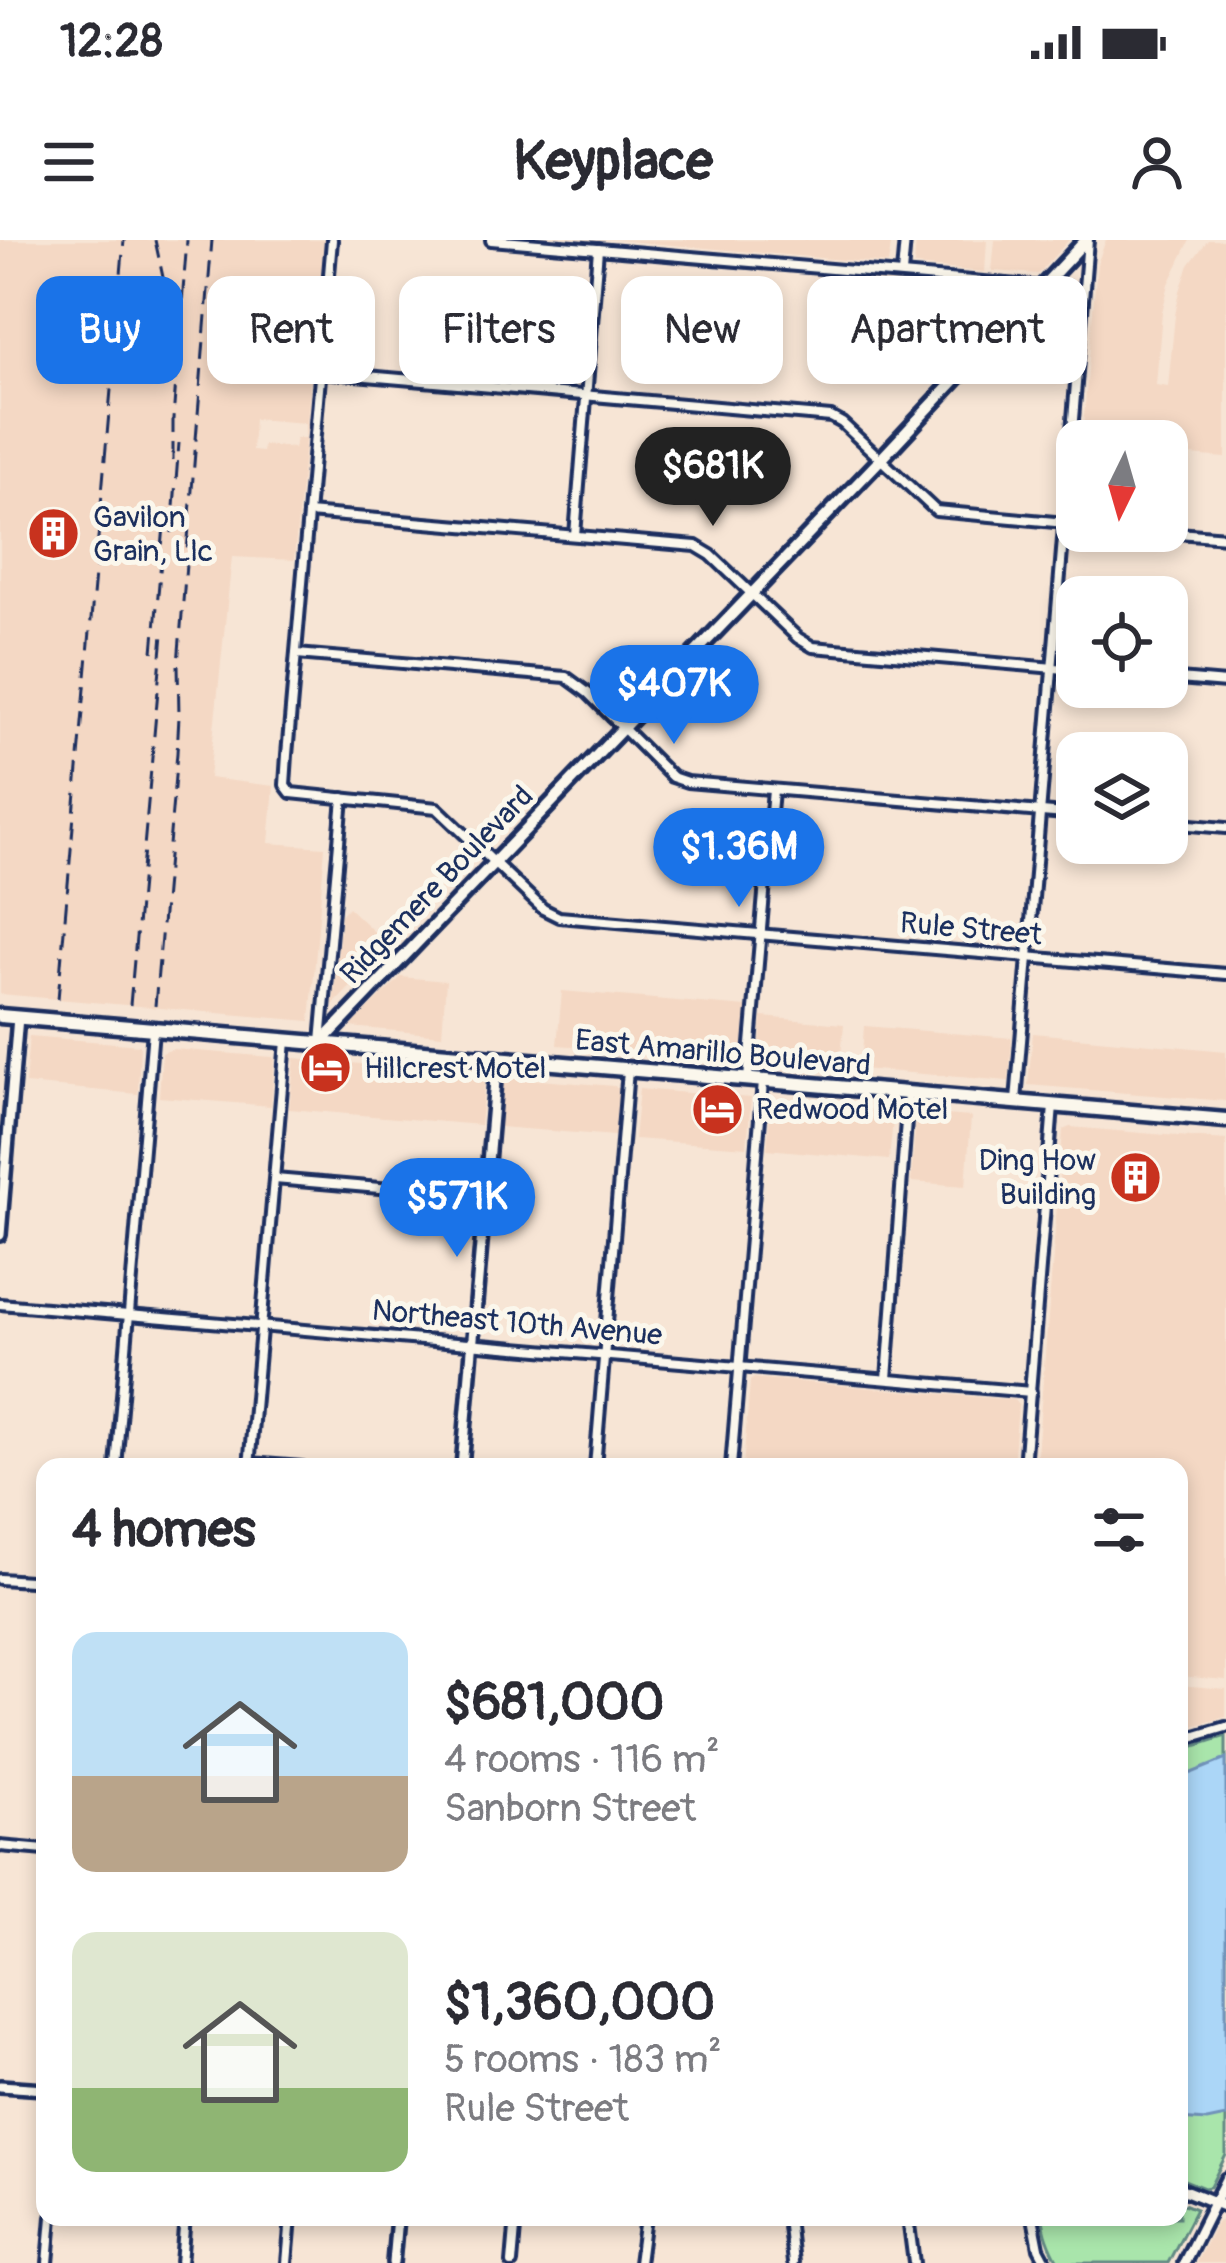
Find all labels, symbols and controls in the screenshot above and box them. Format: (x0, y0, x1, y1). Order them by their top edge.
text: 12:28 (60, 14, 163, 70)
text: Keyplace (513, 128, 713, 196)
icon: menu (36, 129, 102, 195)
icon: person (1124, 129, 1190, 195)
chip: Buy (36, 276, 183, 384)
chip: Rent (207, 276, 375, 384)
chip: Filters (399, 276, 597, 384)
chip: New (621, 276, 783, 384)
chip: Apartment (807, 276, 1087, 384)
north arrow (1056, 420, 1188, 552)
map controls (1056, 420, 1188, 864)
pin: $681K (629, 427, 797, 529)
text: $681K (662, 441, 764, 490)
place label: Gavilon Grain, Llc (93, 499, 213, 570)
building icon: Gavilon Grain, Llc (26, 506, 82, 562)
button: locate (1056, 576, 1188, 708)
pin: $407K (590, 645, 758, 747)
text: $407K (617, 659, 731, 708)
button: layers (1056, 732, 1188, 864)
street label: Ridgemere Boulevard (333, 778, 541, 992)
pin: $1.36M (641, 808, 837, 910)
text: $1.36M (680, 822, 798, 871)
street label: Rule Street (899, 904, 1044, 954)
street label: East Amarillo Boulevard (574, 1022, 872, 1084)
hotel icon: Hillcrest Motel (297, 1040, 353, 1096)
place label: Hillcrest Motel (364, 1050, 547, 1087)
hotel icon: Redwood Motel (689, 1081, 745, 1137)
place label: Redwood Motel (756, 1091, 948, 1128)
place label: Ding How Building (979, 1142, 1096, 1213)
building icon: Ding How Building (1107, 1149, 1163, 1205)
pin: $571K (373, 1158, 541, 1260)
text: $571K (406, 1172, 508, 1221)
street label: Northeast 10th Avenue (370, 1292, 664, 1354)
icon: filters (1086, 1497, 1152, 1563)
text: 4 homes (72, 1498, 256, 1562)
text: $681,000 (444, 1671, 664, 1735)
icon: home (168, 1680, 312, 1824)
text: 4 rooms · 116 m² (444, 1735, 720, 1784)
text: Sanborn Street (444, 1784, 696, 1833)
text: $1,360,000 (444, 1971, 715, 2035)
icon: home (168, 1980, 312, 2124)
text: 5 rooms · 183 m² (444, 2035, 722, 2084)
text: Rule Street (444, 2084, 629, 2133)

